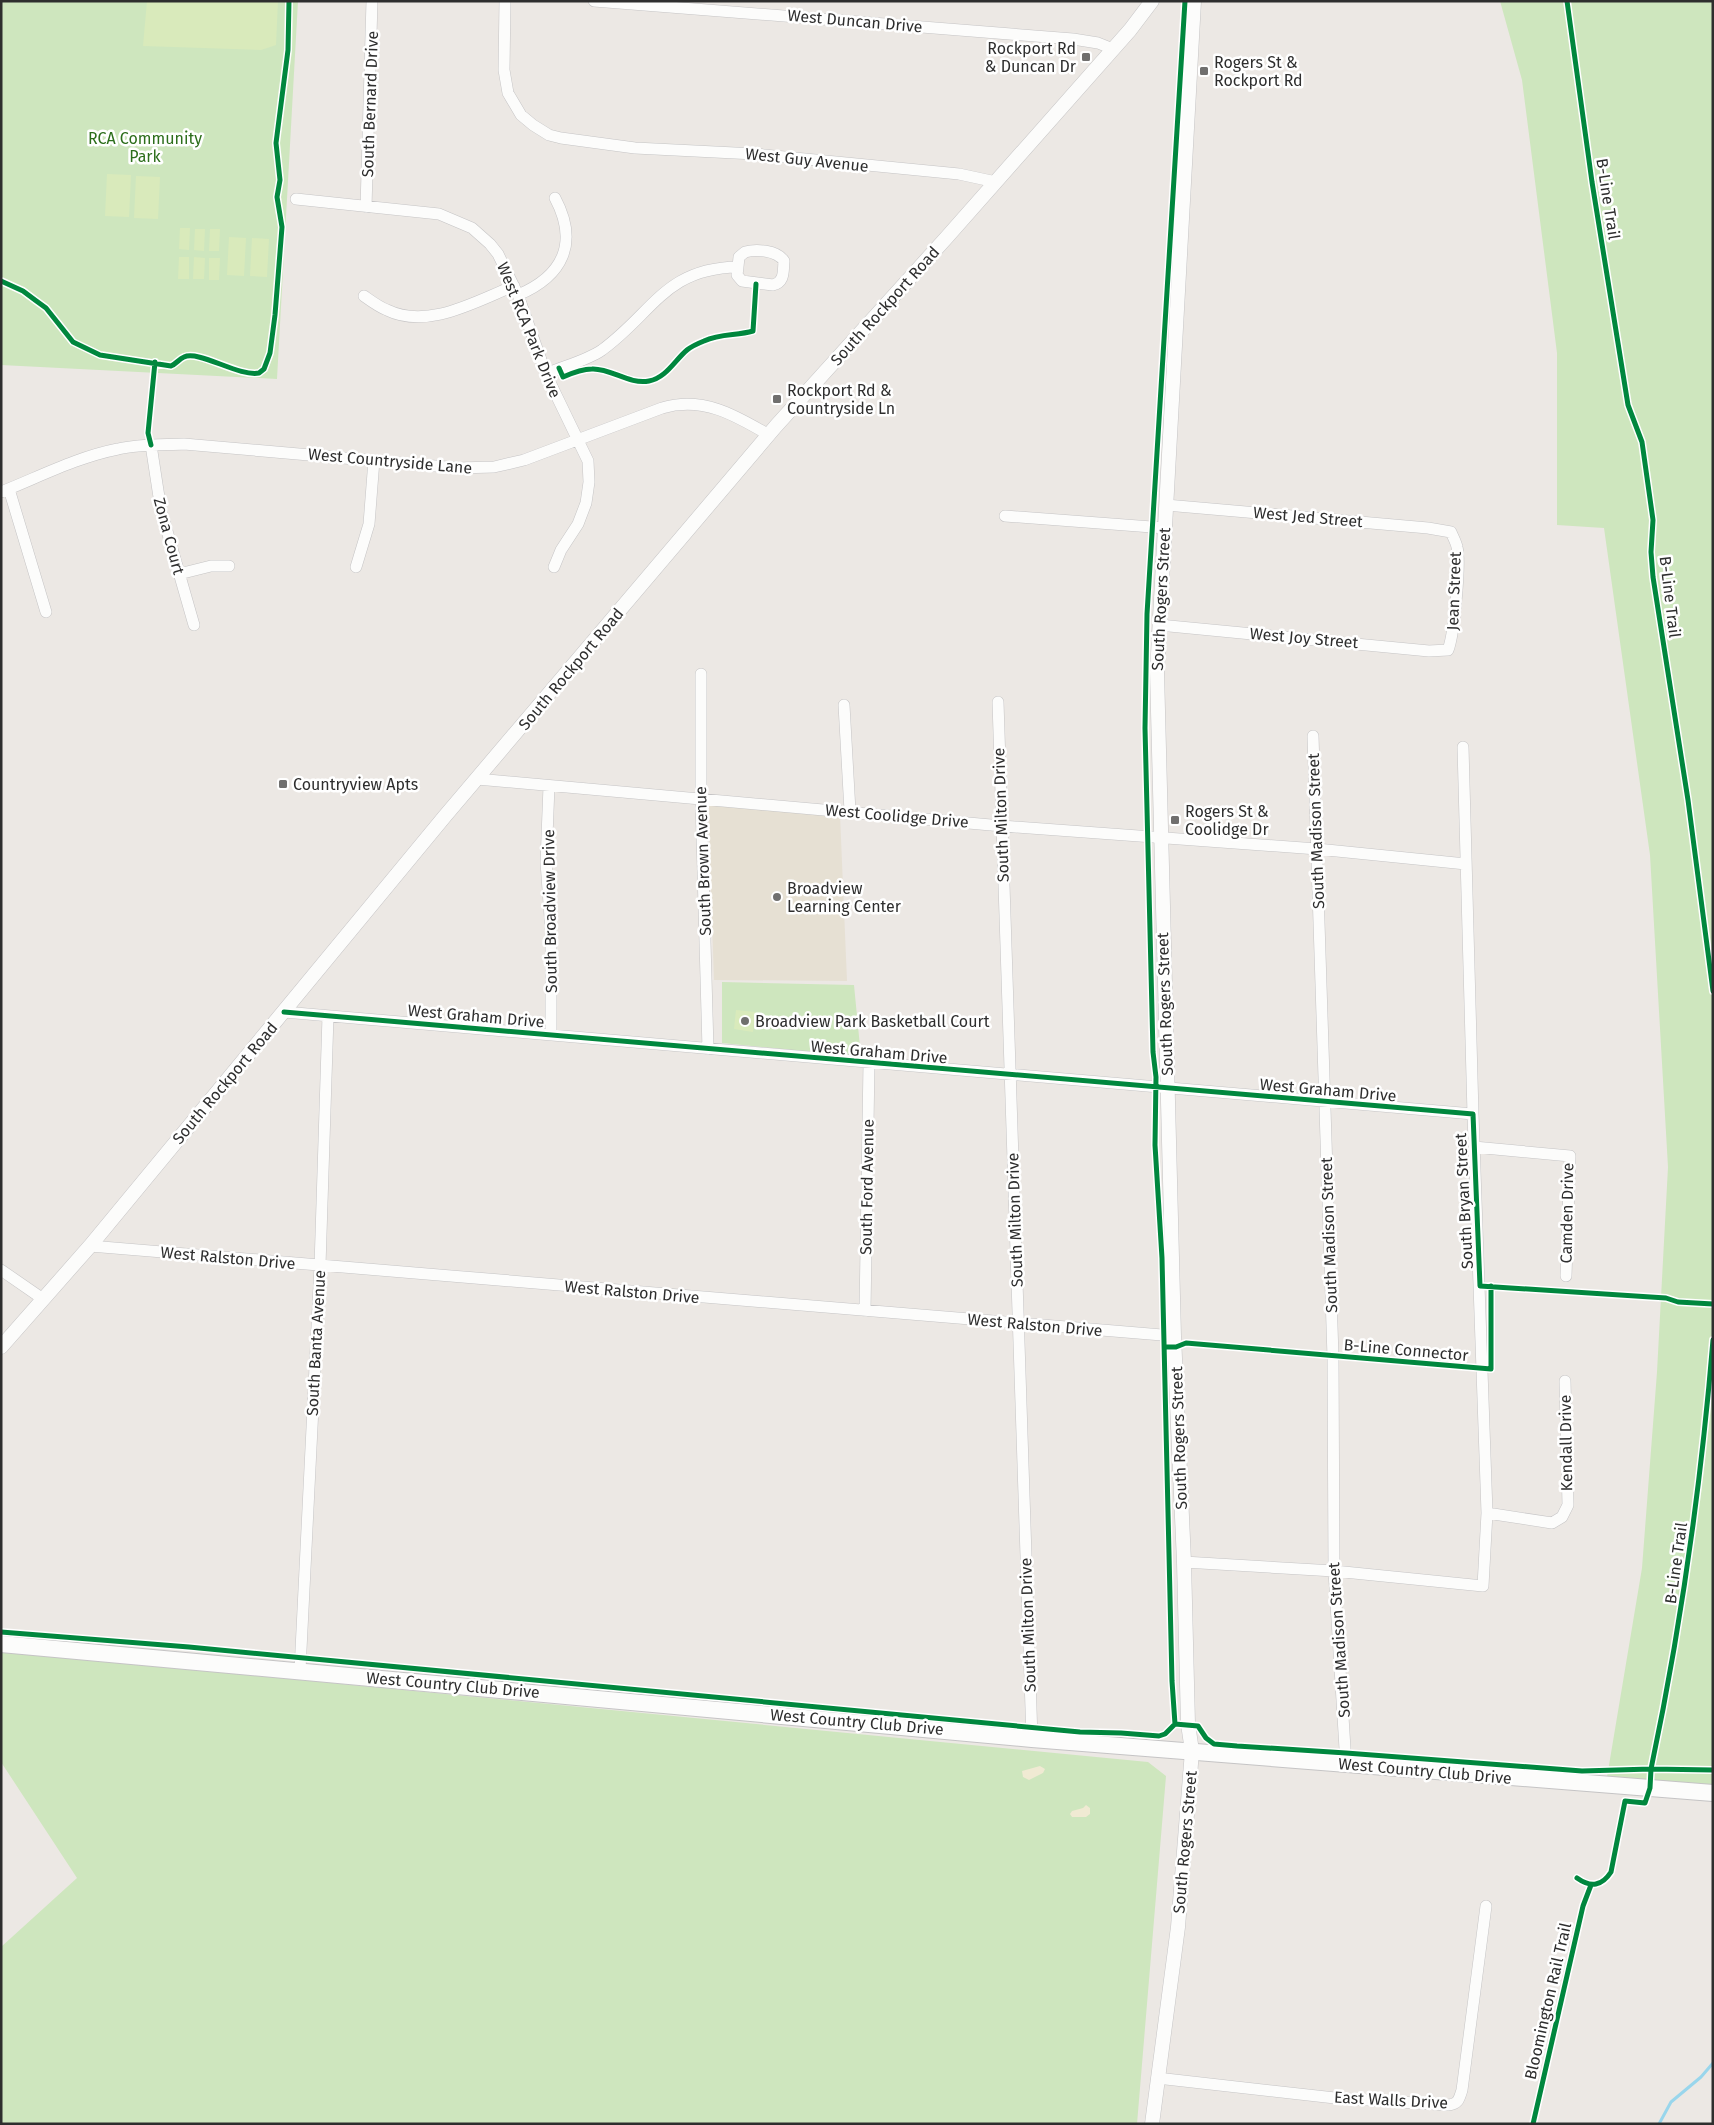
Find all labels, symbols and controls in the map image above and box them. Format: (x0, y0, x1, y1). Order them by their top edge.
street label: West Duncan Drive (787, 6, 923, 36)
street label: South Bernard Drive (358, 30, 382, 178)
place label: Rockport Rd & Duncan Dr (985, 39, 1077, 76)
marker: Rockport Rd & Duncan Dr (1080, 51, 1092, 63)
place label: Rogers St & Rockport Rd (1214, 53, 1303, 90)
marker: Rogers St & Rockport Rd (1198, 65, 1210, 77)
park label: RCA Community Park (88, 129, 202, 166)
street label: West Guy Avenue (744, 144, 870, 176)
street label: B-Line Trail (1592, 157, 1624, 241)
street label: South Rockport Road (827, 243, 943, 369)
street label: West RCA Park Drive (493, 259, 565, 401)
place label: Rockport Rd & Countryside Ln (787, 381, 895, 418)
marker: Rockport Rd & Countryside Ln (771, 393, 783, 405)
street label: West Countryside Lane (307, 444, 473, 478)
street label: Zona Court (150, 495, 188, 577)
street label: West Jed Street (1252, 503, 1364, 531)
street label: South Rogers Street (1148, 527, 1174, 671)
street label: Jean Street (1443, 551, 1465, 631)
street label: B-Line Trail (1656, 555, 1684, 639)
street label: South Rockport Road (514, 604, 628, 734)
street label: West Joy Street (1249, 624, 1359, 652)
street label: South Milton Drive (989, 747, 1013, 883)
street label: South Madison Street (1304, 753, 1328, 909)
place label: Countryview Apts (293, 775, 418, 794)
marker: Countryview Apts (277, 778, 289, 790)
street label: South Brown Avenue (691, 786, 715, 936)
street label: West Coolidge Drive (824, 800, 970, 832)
place label: Rogers St & Coolidge Dr (1185, 802, 1269, 839)
marker: Rogers St & Coolidge Dr (1169, 814, 1181, 826)
street label: South Broadview Drive (539, 829, 561, 993)
place label: Broadview Learning Center (787, 879, 902, 916)
marker: Broadview Learning Center (771, 891, 783, 903)
street label: South Rogers Street (1153, 932, 1177, 1076)
street label: West Graham Drive (407, 1001, 545, 1031)
place label: Broadview Park Basketball Court (755, 1012, 990, 1031)
marker: Broadview Park Basketball Court (739, 1015, 751, 1027)
street label: South Rockport Road (168, 1018, 282, 1148)
street label: West Graham Drive (810, 1037, 948, 1067)
street label: West Graham Drive (1259, 1075, 1397, 1105)
street label: South Ford Avenue (856, 1119, 878, 1255)
street label: South Bryan Street (1451, 1132, 1477, 1269)
street label: South Milton Drive (1003, 1152, 1027, 1288)
street label: South Madison Street (1317, 1157, 1341, 1313)
street label: Camden Drive (1557, 1163, 1577, 1263)
street label: West Ralston Drive (160, 1243, 296, 1273)
street label: South Banta Avenue (303, 1269, 329, 1417)
street label: West Ralston Drive (564, 1277, 700, 1307)
street label: West Ralston Drive (967, 1310, 1103, 1340)
street label: B-Line Connector (1343, 1335, 1470, 1365)
street label: South Rogers Street (1167, 1366, 1191, 1510)
street label: Kendall Drive (1556, 1395, 1576, 1491)
street label: B-Line Trail (1661, 1521, 1691, 1605)
street label: South Milton Drive (1016, 1557, 1040, 1693)
street label: South Madison Street (1324, 1561, 1354, 1718)
street label: West Country Club Drive (365, 1668, 541, 1702)
street label: West Country Club Drive (769, 1705, 945, 1739)
street label: West Country Club Drive (1337, 1754, 1513, 1788)
street label: South Rogers Street (1169, 1770, 1201, 1914)
street label: Bloomington Rail Trail (1521, 1920, 1575, 2081)
street label: East Walls Drive (1333, 2088, 1449, 2112)

